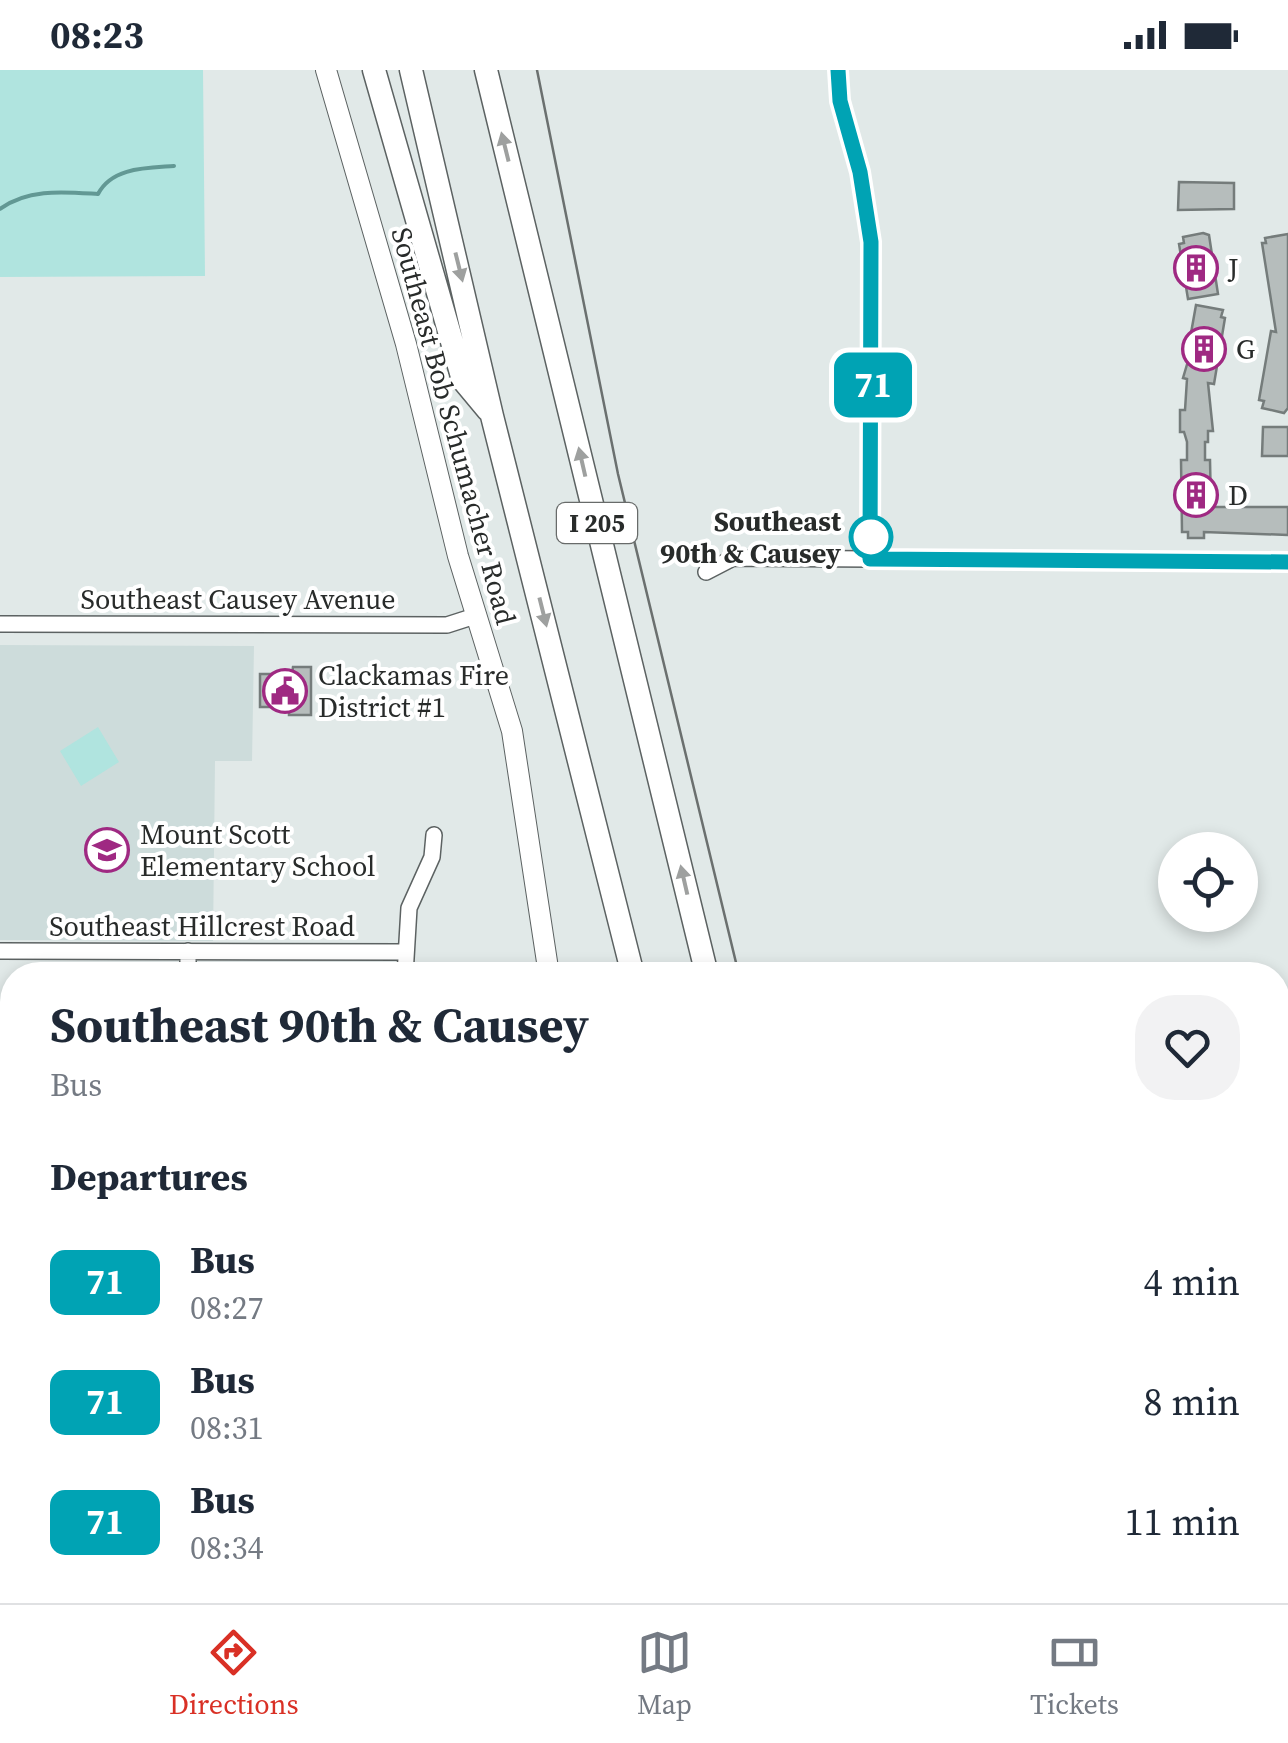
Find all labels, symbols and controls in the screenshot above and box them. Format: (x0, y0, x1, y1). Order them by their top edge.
text: 08:23 (50, 9, 144, 61)
one-way arrow (497, 131, 512, 162)
street label: Southeast Bob Schumacher Road (383, 223, 525, 629)
building icon: J (1173, 245, 1219, 291)
place label: J (1227, 249, 1238, 287)
one-way arrow (452, 252, 467, 283)
building icon: G (1181, 326, 1227, 372)
place label: G (1236, 330, 1255, 368)
line badge: 71 (828, 352, 918, 418)
text: 71 (854, 361, 892, 409)
one-way arrow (574, 446, 589, 477)
building icon: D (1173, 472, 1219, 518)
place label: D (1228, 476, 1248, 514)
place label: Southeast 90th & Causey (660, 502, 842, 572)
road number: I 205 (557, 503, 637, 543)
marker: Southeast 90th & Causey (850, 516, 892, 558)
street label: Southeast Causey Avenue (81, 580, 395, 618)
one-way arrow (536, 597, 552, 628)
place label: Clackamas Fire District #1 (318, 656, 509, 726)
public building icon: Clackamas Fire District #1 (262, 668, 308, 714)
place label: Mount Scott Elementary School (140, 815, 375, 885)
school or university icon: Mount Scott Elementary School (84, 827, 130, 873)
map controls (1158, 832, 1258, 932)
button: locate (1158, 832, 1258, 932)
one-way arrow (676, 864, 691, 895)
street label: Southeast Hillcrest Road (49, 907, 355, 945)
text: Southeast 90th & Causey (50, 992, 589, 1058)
button: heart (1135, 995, 1240, 1100)
text: Bus (50, 1063, 102, 1107)
text: Departures (50, 1151, 248, 1203)
text: Bus (190, 1234, 255, 1286)
text: 4 min (1144, 1256, 1240, 1308)
text: 71 (86, 1258, 124, 1306)
text: 08:27 (190, 1286, 264, 1330)
text: Bus (190, 1354, 255, 1406)
text: 8 min (1144, 1376, 1240, 1428)
text: 71 (86, 1378, 124, 1426)
text: 08:31 (190, 1406, 264, 1450)
text: Bus (190, 1474, 255, 1526)
text: 11 min (1125, 1496, 1240, 1548)
text: 71 (86, 1498, 124, 1546)
text: 08:34 (190, 1526, 264, 1570)
tab: Directions (169, 1625, 299, 1723)
tab: Map (637, 1625, 692, 1723)
tab: Tickets (1030, 1625, 1119, 1723)

